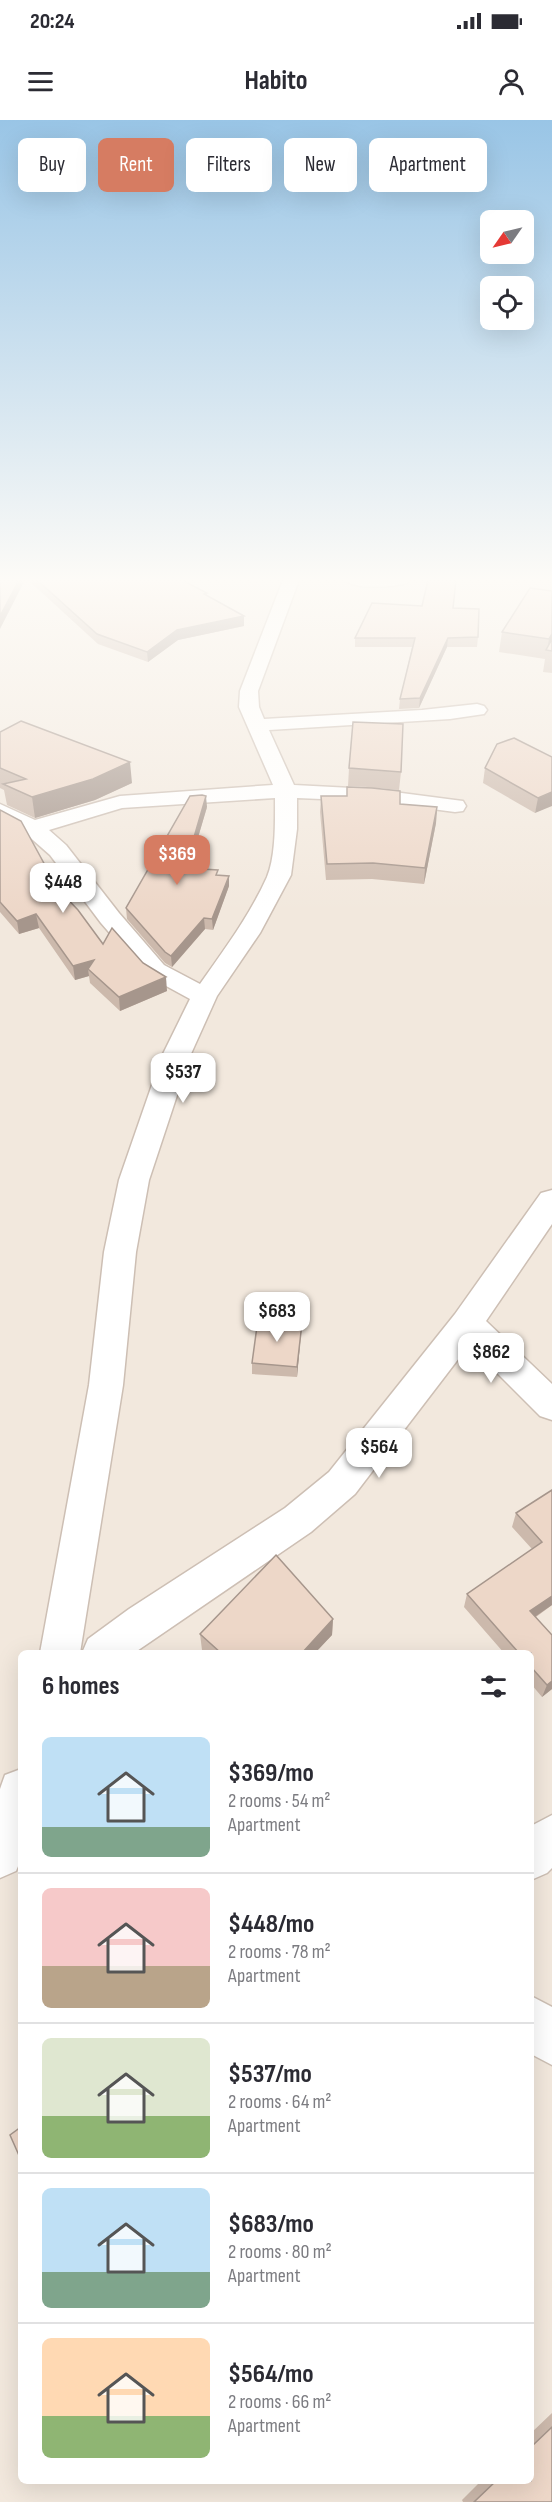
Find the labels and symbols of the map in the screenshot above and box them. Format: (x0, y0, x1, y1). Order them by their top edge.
north arrow (480, 210, 534, 264)
pin: $369 (141, 835, 213, 886)
pin: $448 (27, 863, 99, 914)
pin: $537 (147, 1053, 219, 1104)
pin: $683 (241, 1292, 313, 1343)
pin: $862 (455, 1333, 527, 1384)
pin: $564 (343, 1428, 415, 1479)

